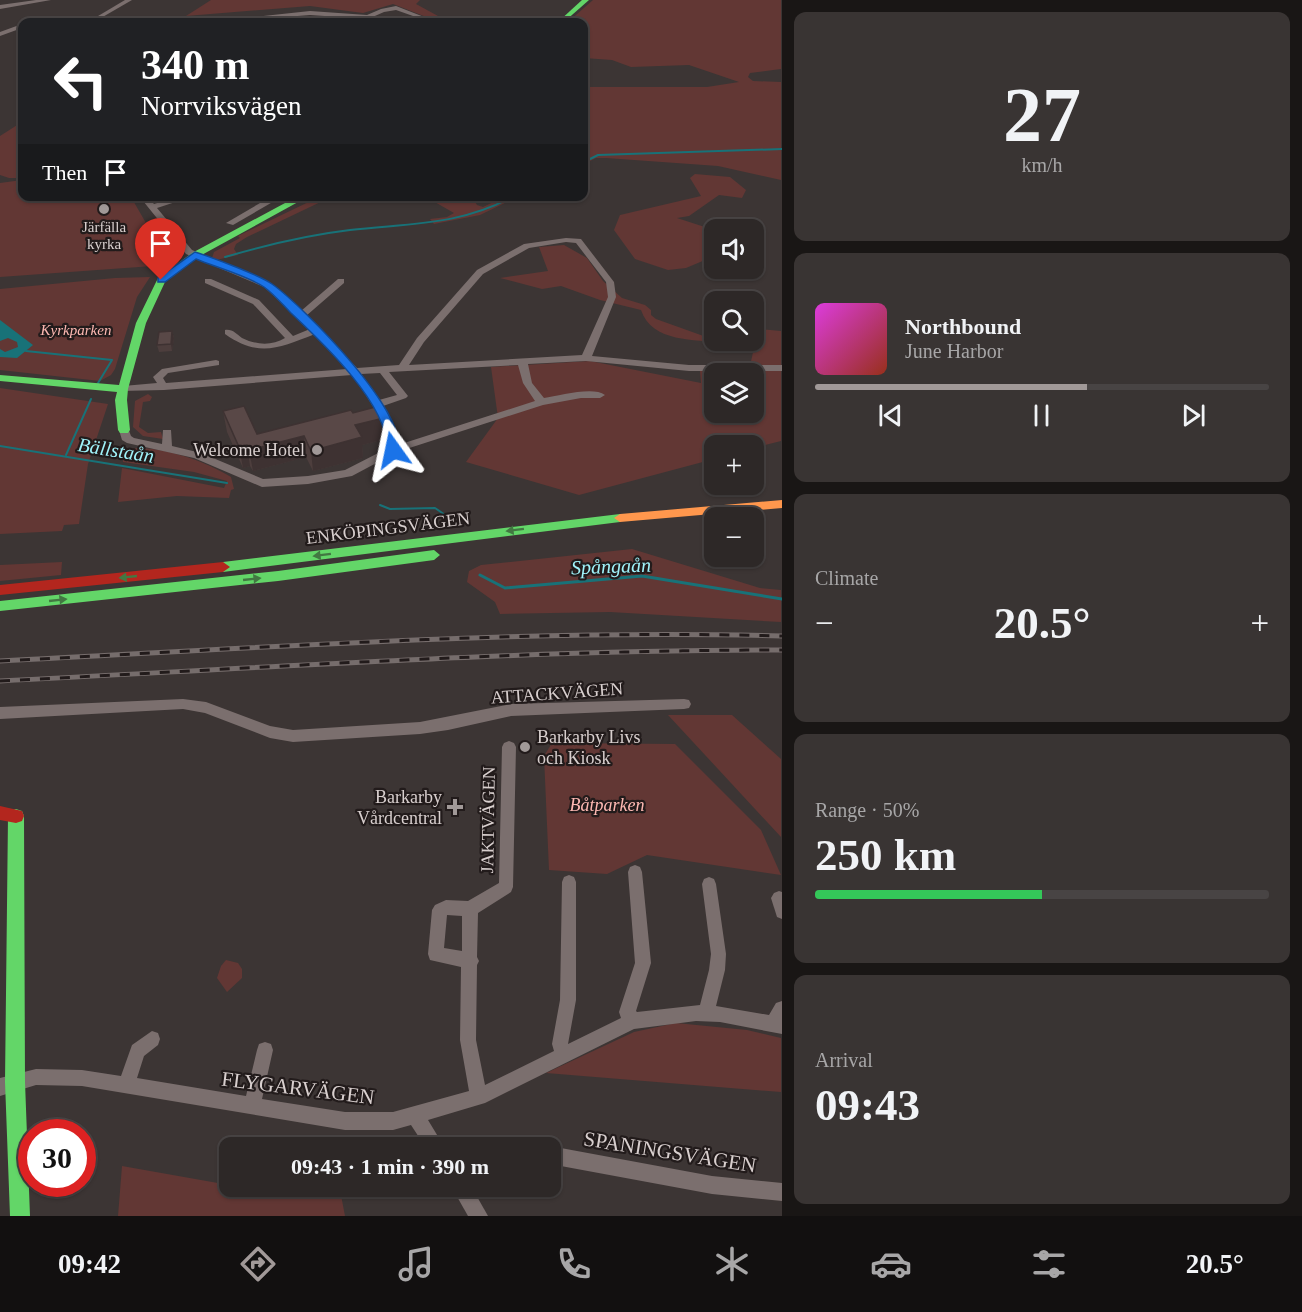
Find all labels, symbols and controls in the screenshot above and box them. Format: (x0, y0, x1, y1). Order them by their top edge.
icon: left (42, 42, 120, 120)
text: 340 m (141, 42, 250, 88)
text: 27 (1003, 71, 1081, 158)
text: Norrviksvägen (141, 91, 301, 121)
text: km/h (1021, 154, 1063, 176)
icon: arrive (99, 156, 132, 189)
text: Then (42, 160, 87, 185)
marker: Järfälla kyrka (97, 202, 111, 216)
pin (135, 218, 186, 280)
place label: Järfälla kyrka (82, 219, 126, 252)
map controls (704, 219, 764, 567)
button: sound (704, 219, 764, 279)
icon: arrive (144, 227, 177, 260)
button: search (704, 291, 764, 351)
text: Northbound (905, 314, 1021, 339)
park label: Kyrkparken (40, 322, 111, 338)
text: June Harbor (905, 340, 1003, 362)
button: layers (704, 363, 764, 423)
icon: previous (874, 399, 907, 432)
icon: pause (1025, 399, 1058, 432)
icon: next (1177, 399, 1210, 432)
position arrow (361, 418, 425, 482)
water label: Bällstaån (76, 433, 156, 467)
button: + (704, 435, 764, 495)
place label: Welcome Hotel (193, 440, 305, 460)
marker: Welcome Hotel (310, 443, 324, 457)
button: − (704, 507, 764, 567)
street label: ENKÖPINGSVÄGEN (305, 508, 471, 548)
one-way arrow (505, 526, 524, 535)
one-way arrow (312, 550, 331, 560)
water label: Spångaån (571, 554, 651, 579)
text: Climate (815, 567, 878, 589)
one-way arrow (118, 572, 137, 582)
one-way arrow (243, 574, 262, 584)
one-way arrow (49, 595, 68, 605)
text: 20.5° (994, 598, 1090, 648)
text: − (815, 605, 834, 641)
text: + (1250, 605, 1269, 641)
street label: ATTACKVÄGEN (490, 678, 624, 708)
place label: Barkarby Livs och Kiosk (537, 727, 640, 768)
marker: Barkarby Livs och Kiosk (518, 740, 532, 754)
street label: JAKTVÄGEN (477, 766, 499, 874)
place label: Barkarby Vårdcentral (357, 787, 442, 828)
park label: Båtparken (570, 795, 644, 815)
marker: Barkarby Vårdcentral (446, 798, 464, 816)
text: Range · 50% (815, 799, 919, 821)
text: 250 km (815, 830, 956, 880)
text: Arrival (815, 1049, 873, 1071)
street label: FLYGARVÄGEN (220, 1067, 376, 1109)
text: 09:43 (815, 1080, 920, 1130)
speed limit sign: 30 (18, 1119, 96, 1197)
street label: SPANINGSVÄGEN (582, 1127, 758, 1177)
text: 09:43 · 1 min · 390 m (291, 1154, 489, 1179)
icon: directions (237, 1243, 279, 1285)
icon: music (395, 1243, 437, 1285)
icon: phone (553, 1243, 595, 1285)
icon: climate (711, 1243, 753, 1285)
icon: car (870, 1243, 912, 1285)
icon: filters (1028, 1243, 1070, 1285)
text: 09:42 (58, 1249, 121, 1279)
text: 20.5° (1186, 1249, 1244, 1279)

